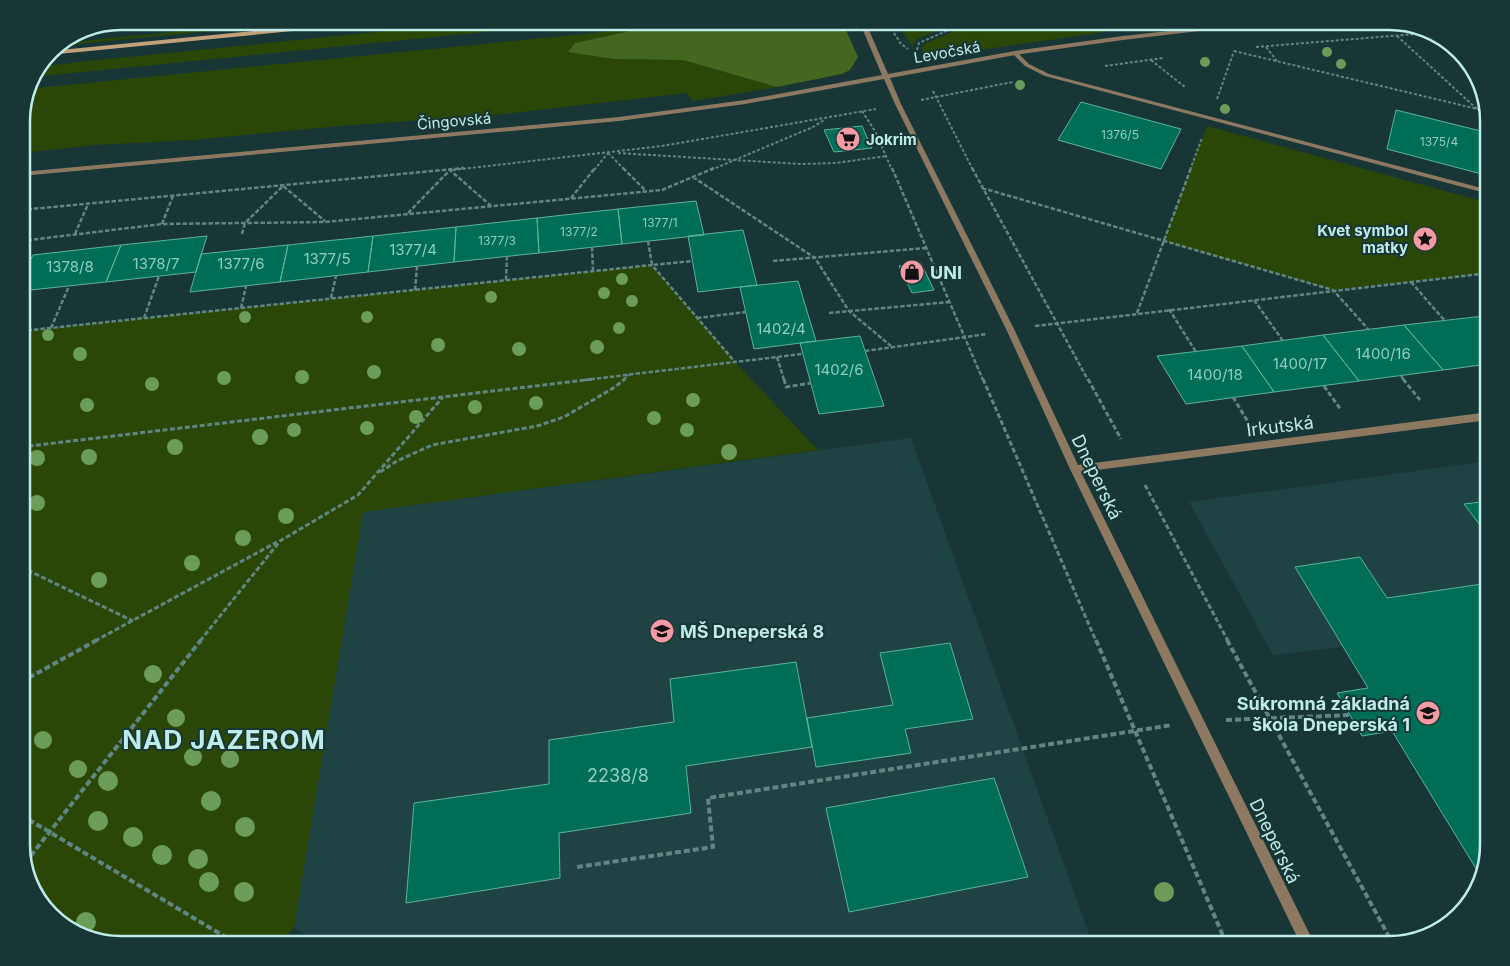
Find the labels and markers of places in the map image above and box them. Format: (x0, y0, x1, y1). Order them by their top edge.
supermarket icon: Jokrim (835, 126, 861, 152)
place label: Jokrim (866, 130, 917, 149)
place label: Kvet symbol matky (1317, 221, 1408, 257)
place icon: Kvet symbol matky (1412, 226, 1438, 252)
shop icon: UNI (899, 259, 925, 285)
place label: UNI (930, 262, 962, 283)
school or university icon: MŠ Dneperská 8 (649, 618, 675, 644)
place label: MŠ Dneperská 8 (680, 621, 824, 642)
place label: Súkromná základná škola Dneperská 1 (1237, 693, 1410, 735)
school or university icon: Súkromná základná škola Dneperská 1 (1415, 700, 1441, 726)

